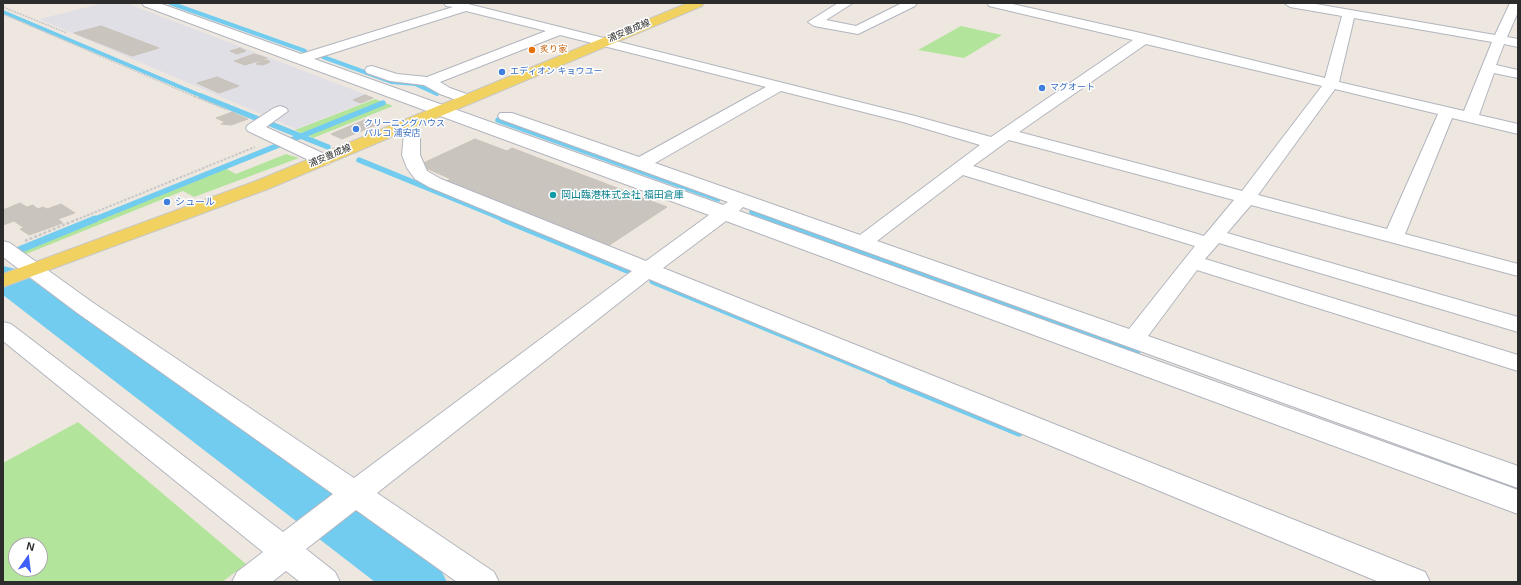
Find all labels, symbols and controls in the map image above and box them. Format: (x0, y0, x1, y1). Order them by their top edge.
street label: 浦安豊成線 (606, 17, 652, 45)
marker: 炙り家 (527, 45, 537, 55)
place label: 炙り家 (540, 45, 567, 55)
marker: エディオン キョウユー (497, 67, 507, 77)
place label: エディオン キョウユー (510, 67, 603, 77)
marker: マグオート (1037, 83, 1047, 93)
place label: マグオート (1050, 83, 1095, 93)
place label: クリーニングハウス パルコ 浦安店 (364, 119, 445, 140)
marker: クリーニングハウス パルコ 浦安店 (351, 124, 361, 134)
street label: 浦安豊成線 (307, 142, 353, 170)
place label: 岡山臨港株式会社 福田倉庫 (561, 189, 684, 201)
marker: 岡山臨港株式会社 福田倉庫 (548, 190, 558, 200)
place label: シュール (175, 196, 215, 208)
marker: シュール (162, 197, 172, 207)
north arrow (8, 537, 48, 577)
text: N (25, 540, 36, 553)

